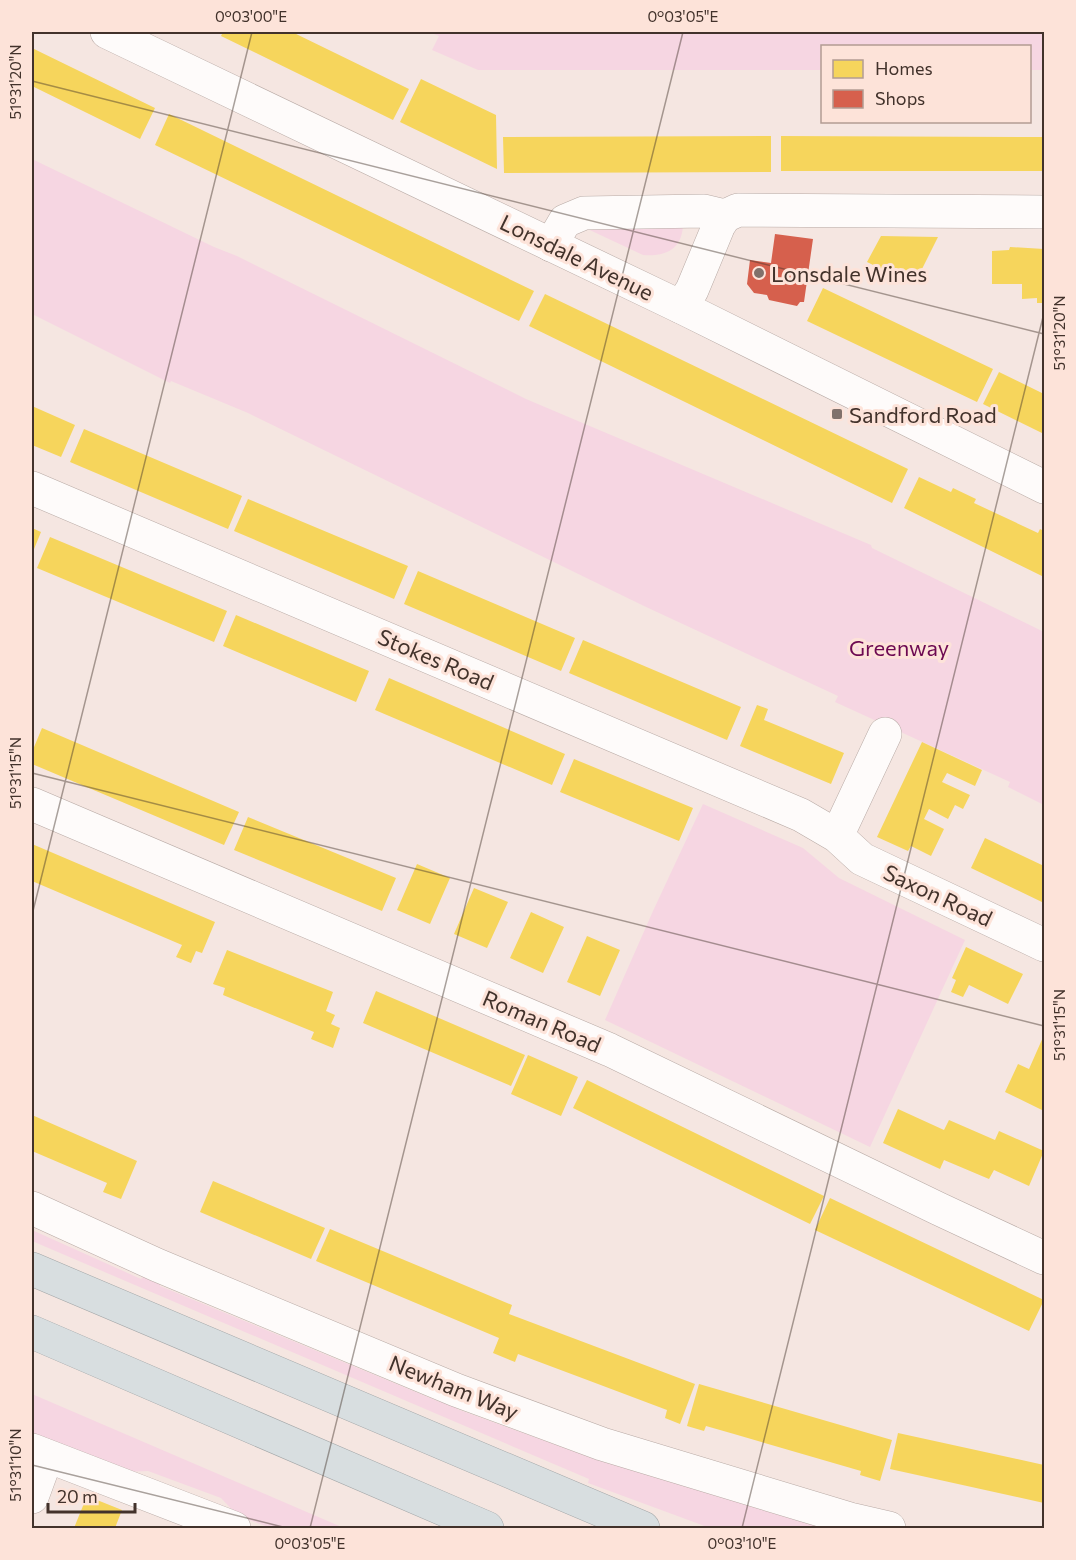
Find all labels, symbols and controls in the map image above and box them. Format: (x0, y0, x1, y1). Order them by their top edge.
text: 0°03'00"E (215, 7, 287, 25)
text: 0°03'05"E (647, 7, 719, 25)
text: 51°31'20"N (6, 44, 24, 120)
legend (821, 45, 1031, 123)
text: Homes (875, 57, 933, 79)
text: Shops (875, 87, 925, 109)
street label: Lonsdale Avenue (496, 208, 658, 306)
place label: Lonsdale Wines (771, 260, 927, 287)
marker: Lonsdale Wines (752, 266, 766, 280)
text: 51°31'20"N (1050, 295, 1068, 371)
place label: Sandford Road (849, 401, 997, 428)
marker: Sandford Road (830, 407, 844, 421)
street label: Stokes Road (374, 622, 498, 696)
park label: Greenway (849, 634, 949, 661)
text: 51°31'15"N (6, 737, 24, 809)
street label: Saxon Road (879, 858, 997, 932)
street label: Roman Road (479, 984, 605, 1058)
text: 51°31'15"N (1050, 989, 1068, 1061)
street label: Newham Way (385, 1349, 523, 1425)
text: 51°31'10"N (6, 1428, 24, 1502)
scale bar (48, 1476, 135, 1514)
text: 20 m (57, 1485, 98, 1507)
text: 0°03'05"E (274, 1534, 346, 1552)
text: 0°03'10"E (708, 1534, 777, 1552)

